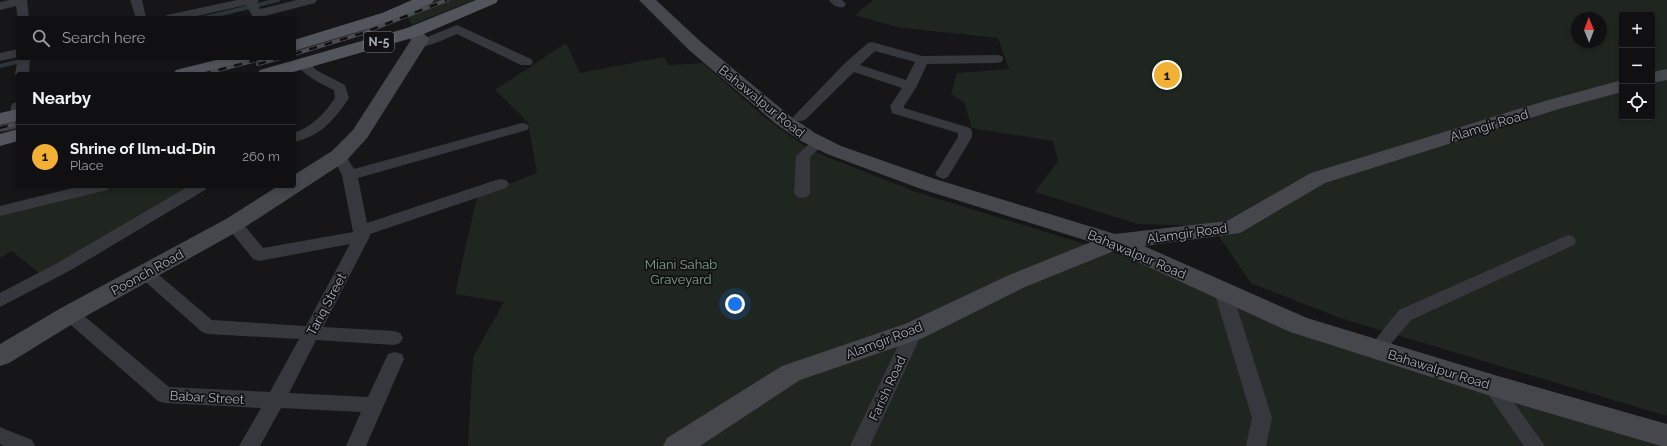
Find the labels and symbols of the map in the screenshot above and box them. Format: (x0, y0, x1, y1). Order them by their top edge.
north arrow (1571, 12, 1607, 48)
road number: N-5 (364, 32, 394, 52)
pin: 1 (1154, 60, 1180, 90)
street label: Bahawalpur Road (716, 62, 807, 140)
street label: Alamgir Road (1448, 106, 1530, 144)
street label: Alamgir Road (1146, 220, 1228, 247)
street label: Bahawalpur Road (1085, 227, 1188, 282)
street label: Poonch Road (109, 246, 186, 298)
park label: Miani Sahab Graveyard (645, 257, 717, 287)
street label: Tariq Street (304, 270, 349, 338)
your location (725, 294, 745, 314)
street label: Alamgir Road (844, 319, 925, 362)
street label: Bahawalpur Road (1386, 347, 1492, 392)
street label: Farish Road (866, 353, 909, 423)
street label: Babar Street (169, 388, 245, 407)

